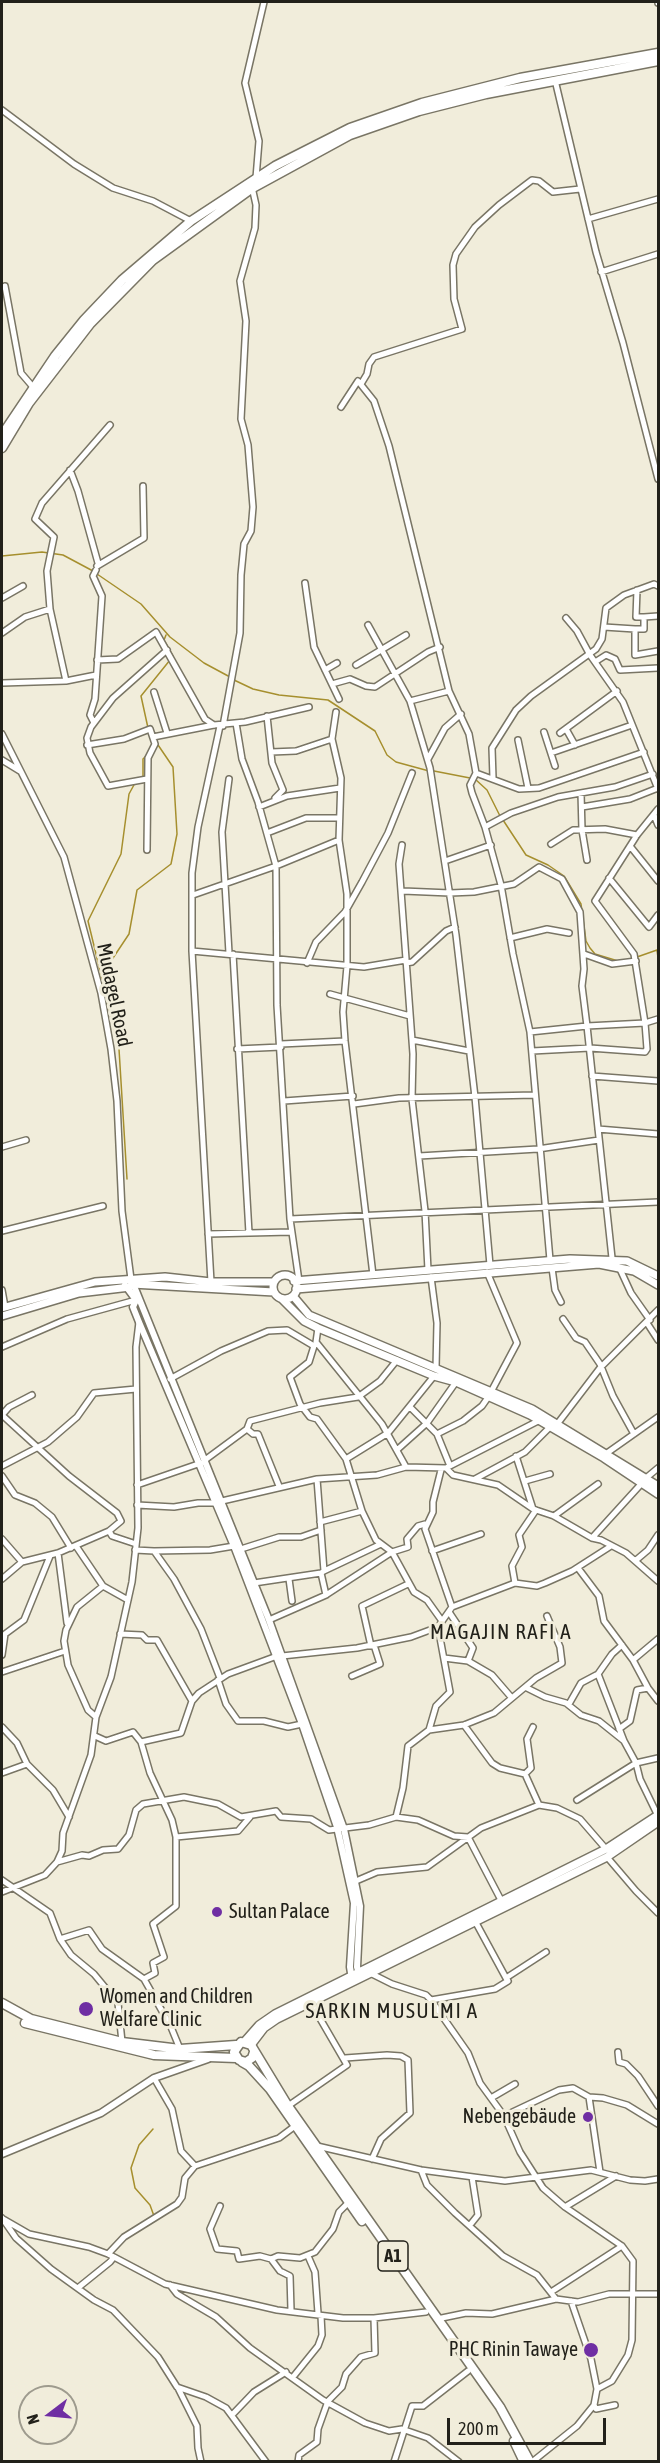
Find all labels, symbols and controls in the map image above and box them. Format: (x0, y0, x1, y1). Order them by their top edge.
street label: Mudagel Road (91, 941, 137, 1049)
district label: MAGAJIN RAFI A (430, 1619, 572, 1645)
place label: Sultan Palace (229, 1900, 330, 1924)
marker: Sultan Palace (210, 1905, 224, 1919)
place label: Women and Children Welfare Clinic (100, 1985, 253, 2032)
district label: SARKIN MUSULMI A (306, 1998, 478, 2024)
marker: Women and Children Welfare Clinic (77, 2000, 95, 2018)
place label: Nebengebäude (463, 2105, 576, 2129)
marker: Nebengebäude (581, 2110, 595, 2124)
road number: A1 (378, 2241, 408, 2271)
place label: PHC Rinin Tawaye (449, 2338, 578, 2362)
marker: PHC Rinin Tawaye (582, 2341, 600, 2359)
north arrow (18, 2385, 78, 2445)
scale bar (450, 2406, 609, 2444)
text: N (23, 2412, 43, 2426)
text: 200 m (458, 2418, 499, 2439)

